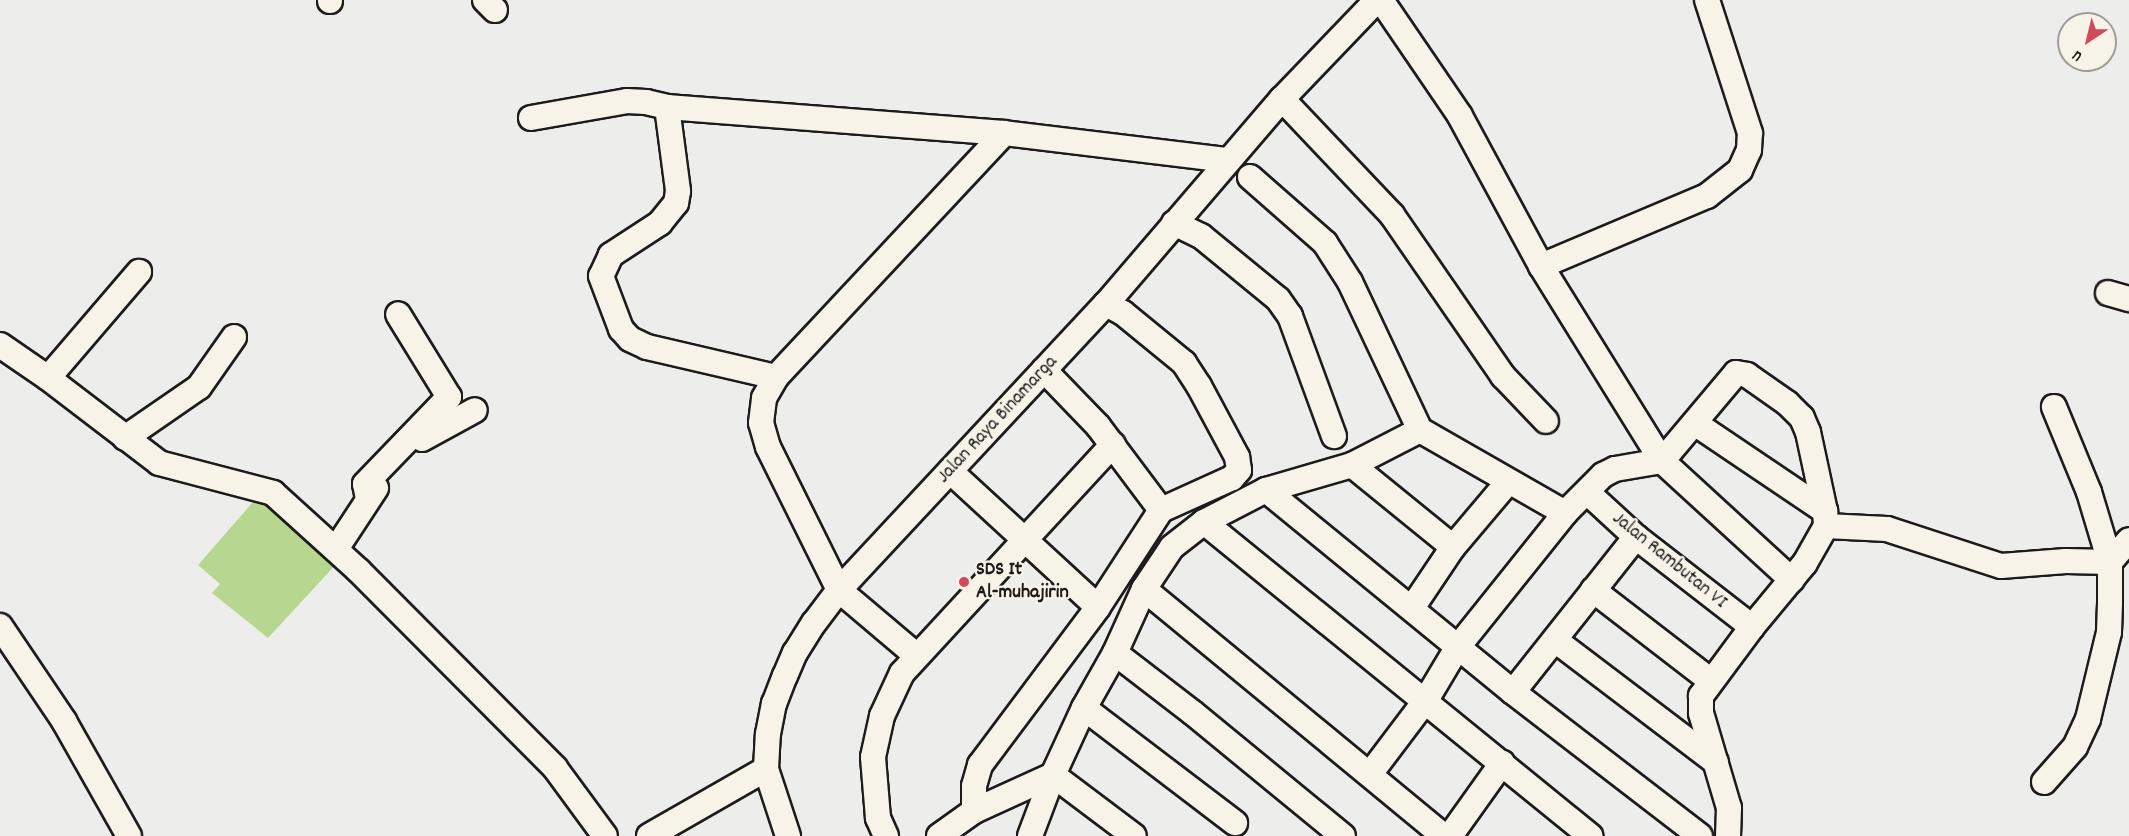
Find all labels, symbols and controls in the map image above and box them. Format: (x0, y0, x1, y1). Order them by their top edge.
north arrow (2057, 12, 2117, 72)
text: U (2068, 44, 2087, 67)
street label: Jalan Raya Binamarga (933, 351, 1063, 489)
street label: Jalan Rambutan VI (1607, 507, 1731, 615)
place label: SDS It Al-muhajirin (976, 558, 1069, 605)
marker: SDS It Al-muhajirin (957, 575, 971, 589)

